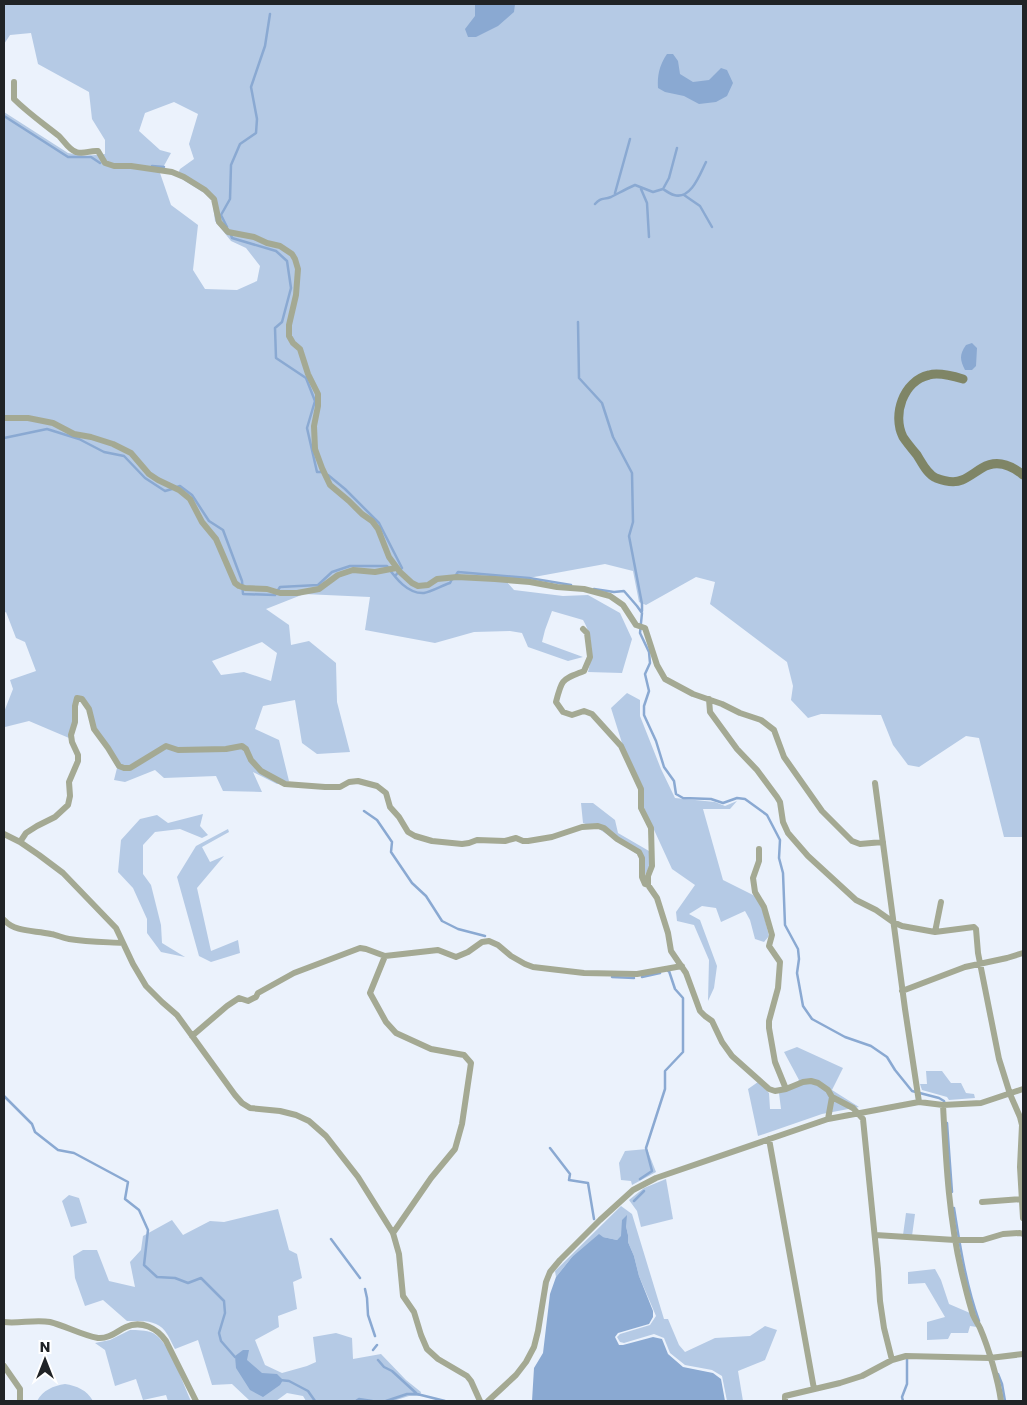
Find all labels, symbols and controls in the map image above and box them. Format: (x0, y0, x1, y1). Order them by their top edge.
north arrow (20, 1335, 70, 1385)
text: N (40, 1337, 50, 1357)

